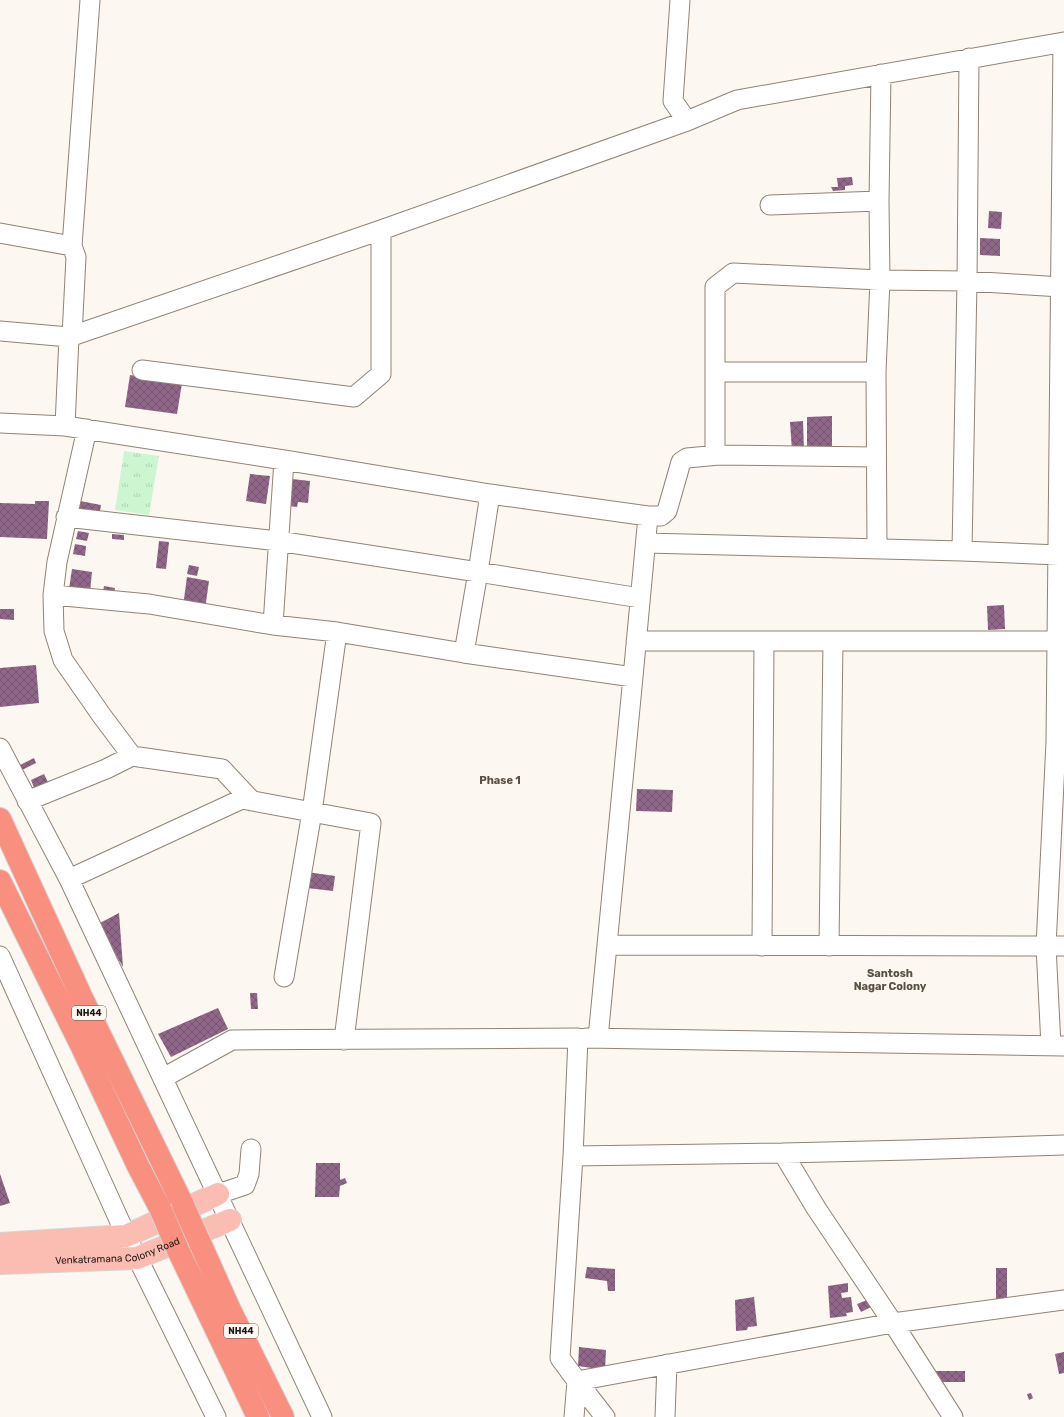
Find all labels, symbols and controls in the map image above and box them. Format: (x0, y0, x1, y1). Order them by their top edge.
district label: Phase 1 (479, 774, 521, 787)
district label: Santosh Nagar Colony (854, 967, 927, 993)
road number: NH44 (72, 1006, 106, 1020)
street label: Venkatramana Colony Road (55, 1235, 182, 1267)
road number: NH44 (224, 1324, 258, 1338)

